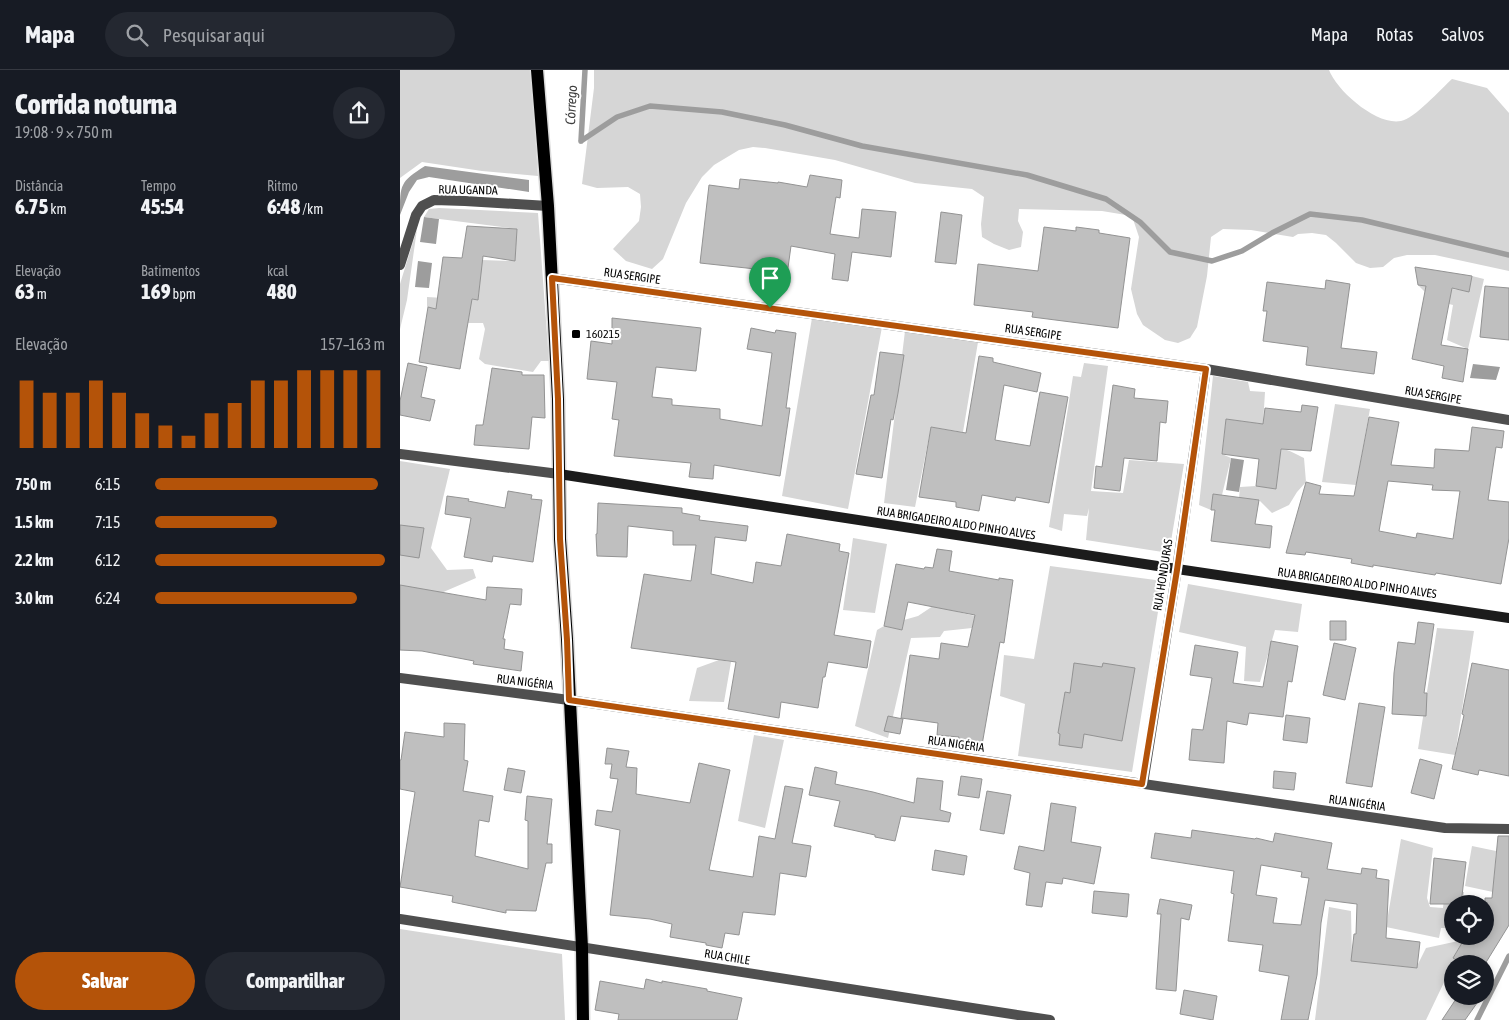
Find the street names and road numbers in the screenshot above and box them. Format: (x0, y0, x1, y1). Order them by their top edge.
street label: RUA UGANDA (438, 182, 498, 198)
street label: RUA SERGIPE (603, 265, 661, 287)
street label: RUA SERGIPE (1004, 321, 1062, 343)
street label: RUA SERGIPE (1404, 383, 1462, 407)
street label: RUA BRIGADEIRO ALDO PINHO ALVES (876, 504, 1036, 542)
street label: RUA HONDURAS (1150, 538, 1176, 612)
street label: RUA BRIGADEIRO ALDO PINHO ALVES (1277, 565, 1437, 601)
street label: RUA NIGÉRIA (496, 672, 554, 692)
street label: RUA NIGÉRIA (927, 733, 985, 755)
street label: RUA NIGÉRIA (1328, 792, 1386, 814)
street label: RUA CHILE (703, 947, 751, 967)

